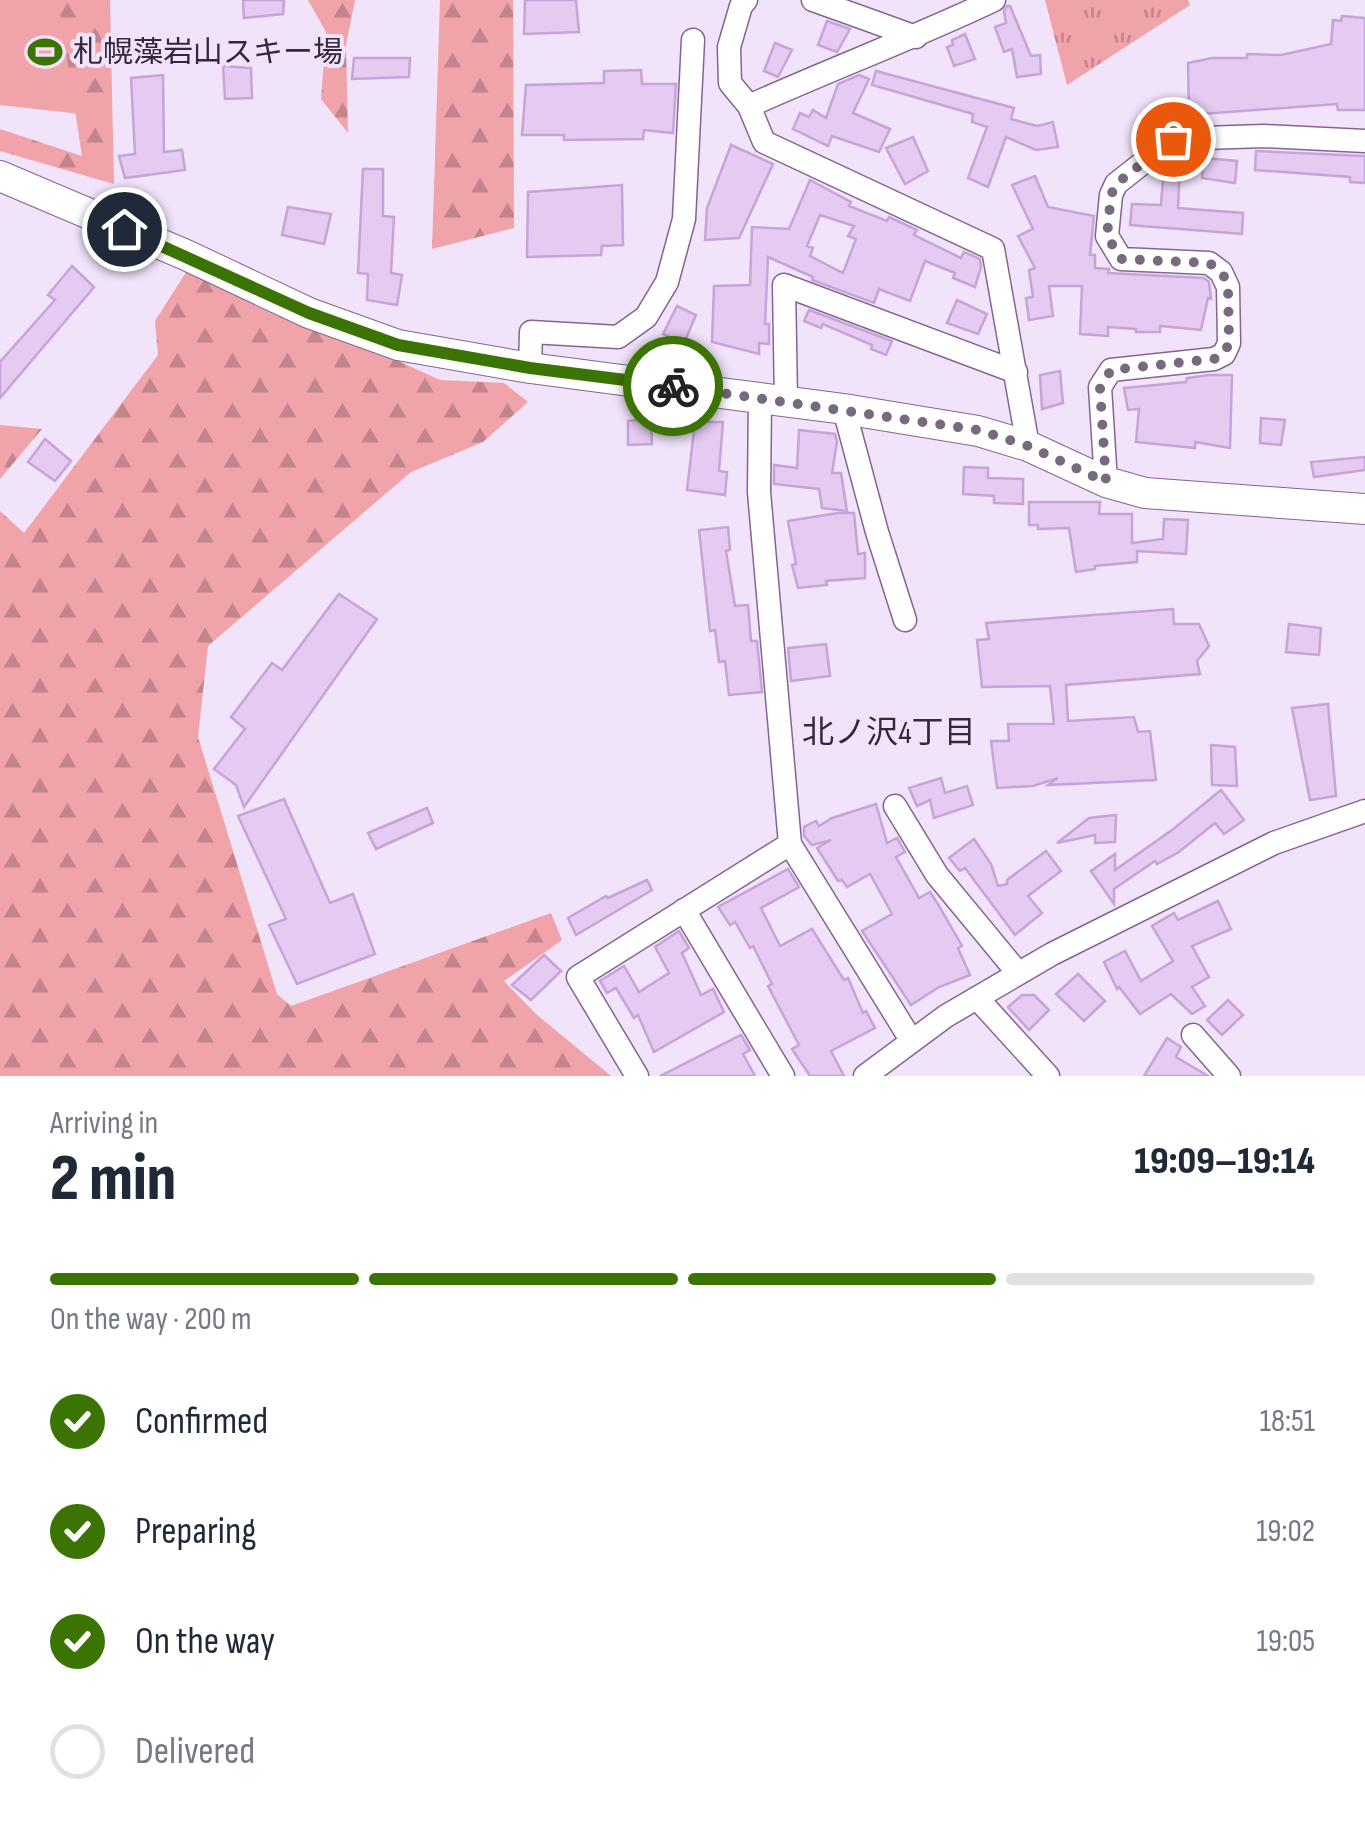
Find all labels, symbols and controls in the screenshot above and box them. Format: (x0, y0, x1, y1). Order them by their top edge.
sports icon: 札幌藻岩山スキー場 (26, 33, 64, 71)
place label: 札幌藻岩山スキー場 (73, 35, 343, 71)
pin (1131, 97, 1216, 182)
icon: bag (1146, 112, 1201, 167)
pin (82, 187, 167, 272)
icon: home (97, 202, 152, 257)
courier (623, 336, 723, 436)
icon: bike (646, 359, 701, 414)
district label: 北ノ沢4丁目 (802, 714, 976, 753)
text: Arriving in (50, 1104, 158, 1143)
text: 19:09–19:14 (1134, 1139, 1315, 1184)
text: 2 min (50, 1141, 176, 1219)
text: On the way · 200 m (50, 1300, 252, 1339)
icon: check (50, 1394, 105, 1449)
text: Confirmed (135, 1399, 268, 1444)
text: 18:51 (1260, 1402, 1315, 1441)
icon: check (50, 1504, 105, 1559)
text: Preparing (135, 1509, 256, 1554)
text: 19:02 (1256, 1512, 1315, 1551)
icon: check (50, 1614, 105, 1669)
text: On the way (135, 1619, 275, 1664)
text: 19:05 (1257, 1622, 1315, 1661)
text: Delivered (135, 1729, 255, 1774)

